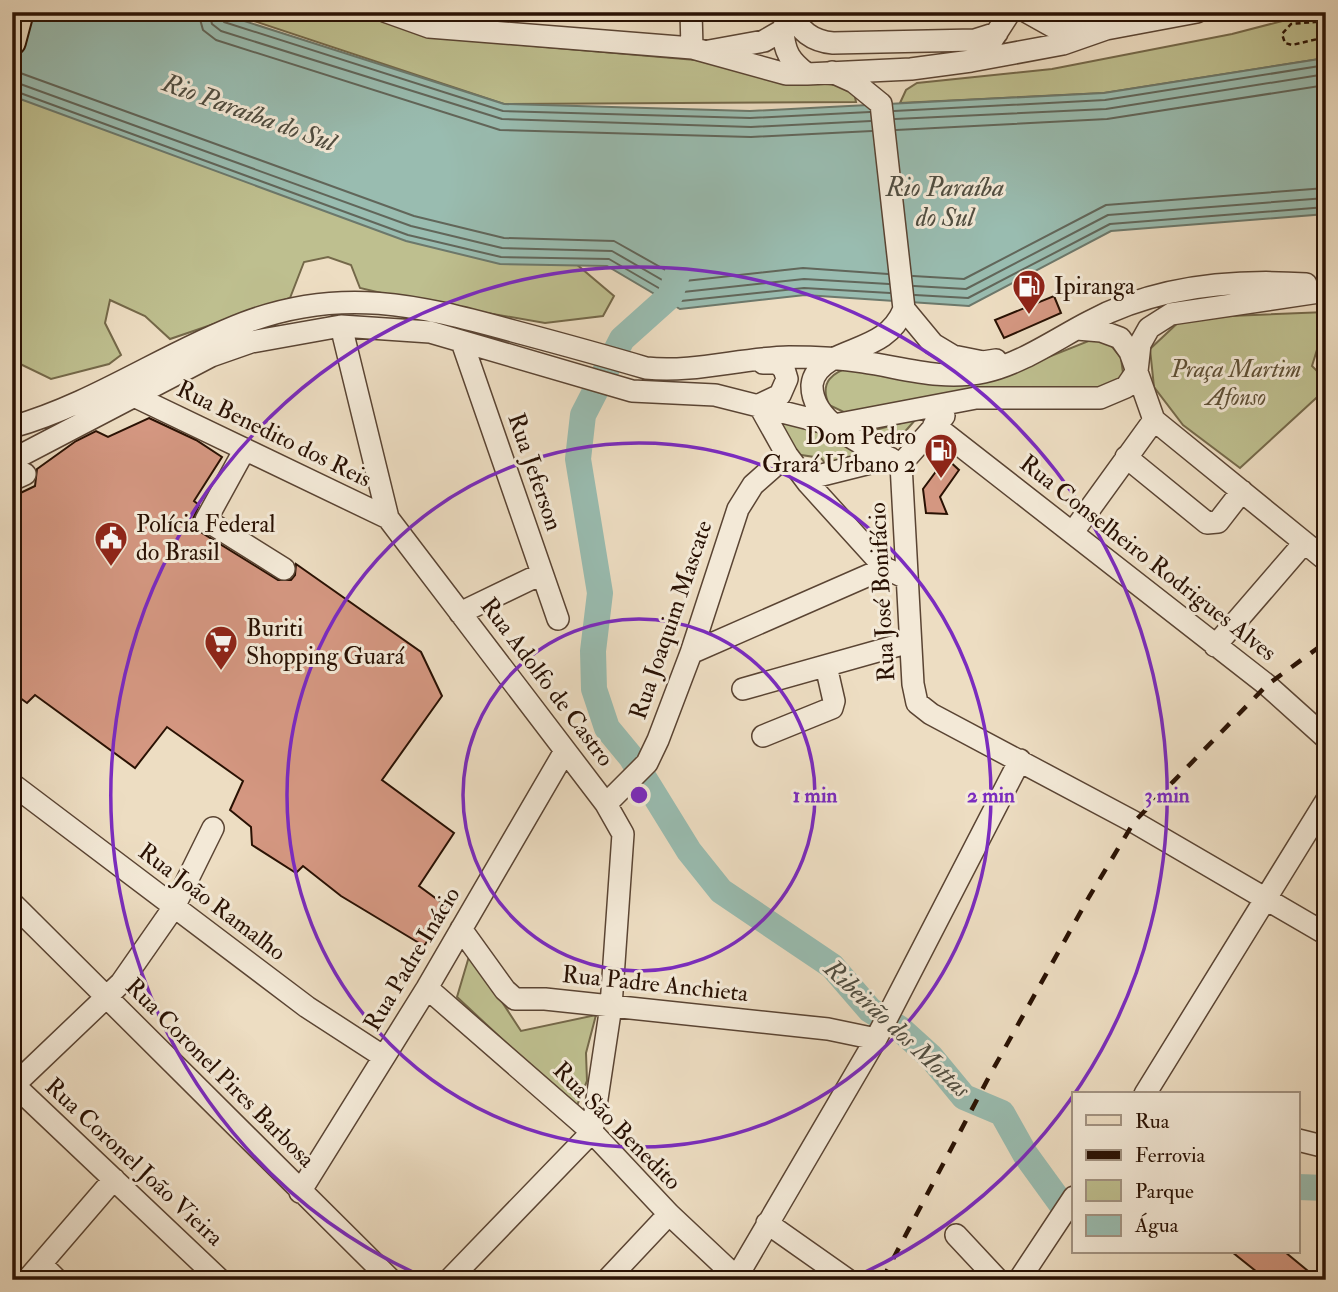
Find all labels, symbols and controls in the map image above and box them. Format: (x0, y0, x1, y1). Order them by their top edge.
water label: Rio Paraíba do Sul (157, 67, 342, 160)
water label: Rio Paraíba do Sul (885, 172, 1004, 234)
fuel station icon: Ipiranga (1010, 267, 1048, 316)
place label: Ipiranga (1054, 271, 1136, 302)
park label: Praça Martim Afonso (1170, 354, 1301, 413)
street label: Rua Benedito dos Reis (171, 373, 377, 495)
street label: Rua Jeferson (500, 409, 570, 535)
place label: Dom Pedro Grará Urbano 2 (762, 421, 916, 480)
fuel station icon: Dom Pedro Grará Urbano 2 (922, 431, 960, 480)
street label: Rua Conselheiro Rodrigues Alves (1013, 448, 1283, 668)
street label: Rua José Bonifácio (862, 502, 902, 682)
place label: Polícia Federal do Brasil (136, 509, 276, 568)
street label: Rua Joaquim Mascate (622, 516, 720, 724)
public building icon: Polícia Federal do Brasil (92, 519, 130, 568)
street label: Rua Adolfo de Castro (473, 591, 621, 773)
place label: Buriti Shopping Guará (246, 613, 406, 672)
supermarket icon: Buriti Shopping Guará (202, 623, 240, 672)
text: 1 min (793, 782, 837, 809)
text: 2 min (967, 782, 1015, 809)
text: 3 min (1144, 782, 1190, 809)
centre of rings (627, 783, 651, 807)
street label: Rua João Ramalho (132, 836, 292, 968)
street label: Rua Padre Inácio (357, 881, 467, 1037)
water label: Ribeirão dos Mottas (816, 952, 977, 1106)
street label: Rua Padre Anchieta (560, 959, 751, 1009)
street label: Rua Coronel Pires Barbosa (119, 972, 322, 1175)
street label: Rua São Benedito (546, 1055, 688, 1197)
street label: Rua Coronel João Vieira (38, 1071, 231, 1254)
legend (1072, 1092, 1300, 1254)
text: Rua (1135, 1108, 1170, 1135)
text: Ferrovia (1135, 1142, 1206, 1169)
text: Parque (1135, 1178, 1194, 1205)
text: Água (1134, 1212, 1179, 1239)

